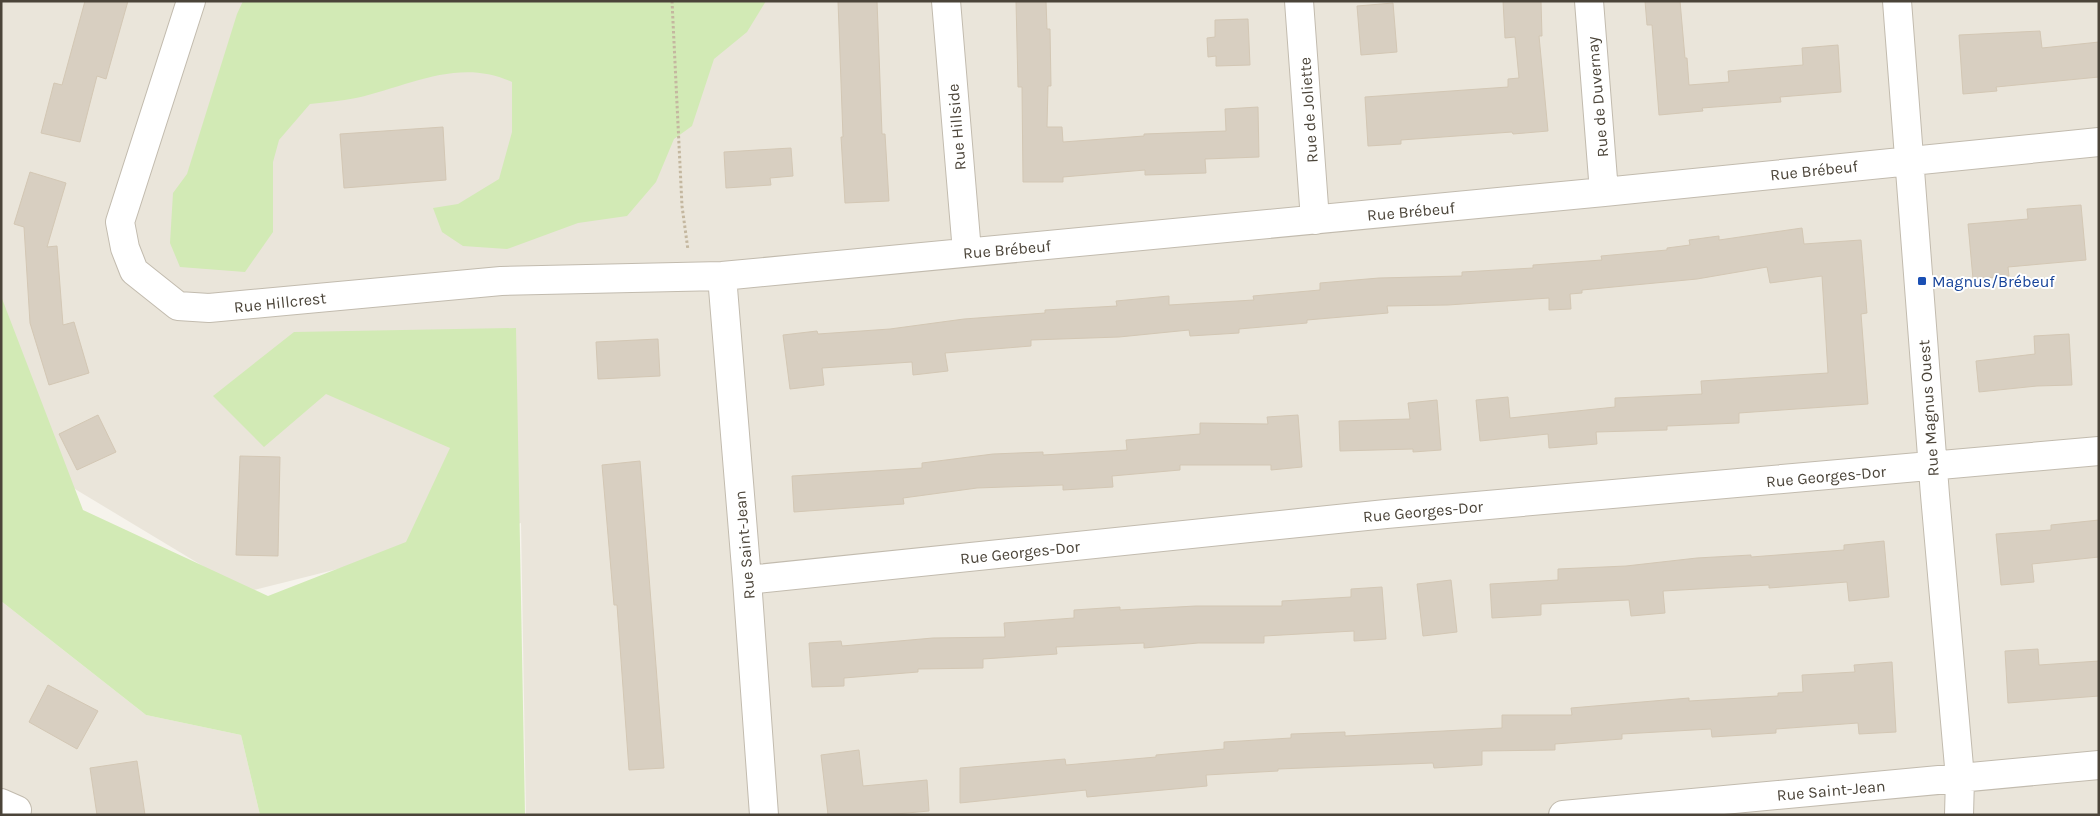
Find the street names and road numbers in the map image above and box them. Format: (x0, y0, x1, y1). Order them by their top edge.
street label: Rue de Duvernay (1583, 35, 1612, 158)
street label: Rue de Joliette (1295, 56, 1322, 163)
street label: Rue Hillside (943, 83, 970, 171)
street label: Rue Brébeuf (1769, 156, 1859, 185)
street label: Rue Brébeuf (1366, 198, 1456, 225)
street label: Rue Brébeuf (962, 236, 1052, 263)
street label: Rue Hillcrest (233, 288, 327, 317)
street label: Rue Magnus Ouest (1914, 339, 1943, 477)
street label: Rue Georges-Dor (1765, 462, 1887, 491)
street label: Rue Saint-Jean (730, 490, 759, 600)
street label: Rue Georges-Dor (1362, 497, 1484, 526)
street label: Rue Georges-Dor (959, 537, 1081, 568)
street label: Rue Saint-Jean (1776, 776, 1886, 805)

